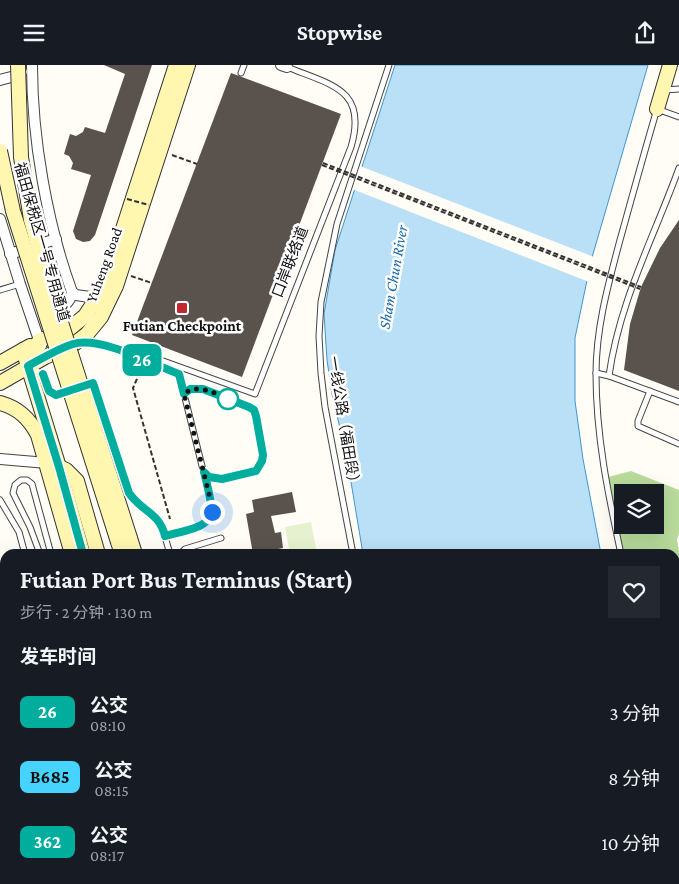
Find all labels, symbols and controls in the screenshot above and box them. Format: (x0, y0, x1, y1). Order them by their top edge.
icon: menu (20, 19, 48, 47)
icon: share (631, 19, 659, 47)
text: Stopwise (297, 20, 382, 45)
street label: 福田保税区一号专用通道 (12, 160, 72, 324)
water label: Sham Chun River (376, 223, 411, 330)
street label: 口岸联络道 (269, 224, 311, 300)
street label: Yuheng Road (83, 225, 126, 305)
marker: Futian Checkpoint (175, 301, 189, 315)
place label: Futian Checkpoint (123, 318, 242, 334)
line badge: 26 (120, 344, 164, 376)
text: 26 (132, 350, 152, 370)
street label: 一线公路（福田段） (326, 355, 362, 491)
unlabelled marker (217, 388, 239, 410)
map controls (614, 484, 664, 534)
button: layers (614, 484, 664, 534)
your location (200, 500, 225, 525)
text: Futian Port Bus Terminus (Start) (20, 566, 354, 593)
button: heart (608, 566, 660, 618)
text: 步行 · 2 分钟 · 130 m (20, 604, 152, 621)
text: 发车时间 (20, 646, 96, 667)
text: 公交 (90, 695, 128, 716)
text: 26 (38, 702, 57, 722)
text: 3 分钟 (609, 703, 660, 724)
text: 08:10 (90, 717, 126, 734)
text: 公交 (95, 760, 133, 781)
text: B685 (30, 767, 70, 787)
text: 8 分钟 (608, 768, 660, 789)
text: 08:15 (95, 782, 129, 799)
text: 公交 (90, 825, 128, 846)
text: 362 (34, 832, 61, 852)
text: 10 分钟 (601, 833, 660, 854)
text: 08:17 (90, 847, 124, 864)

